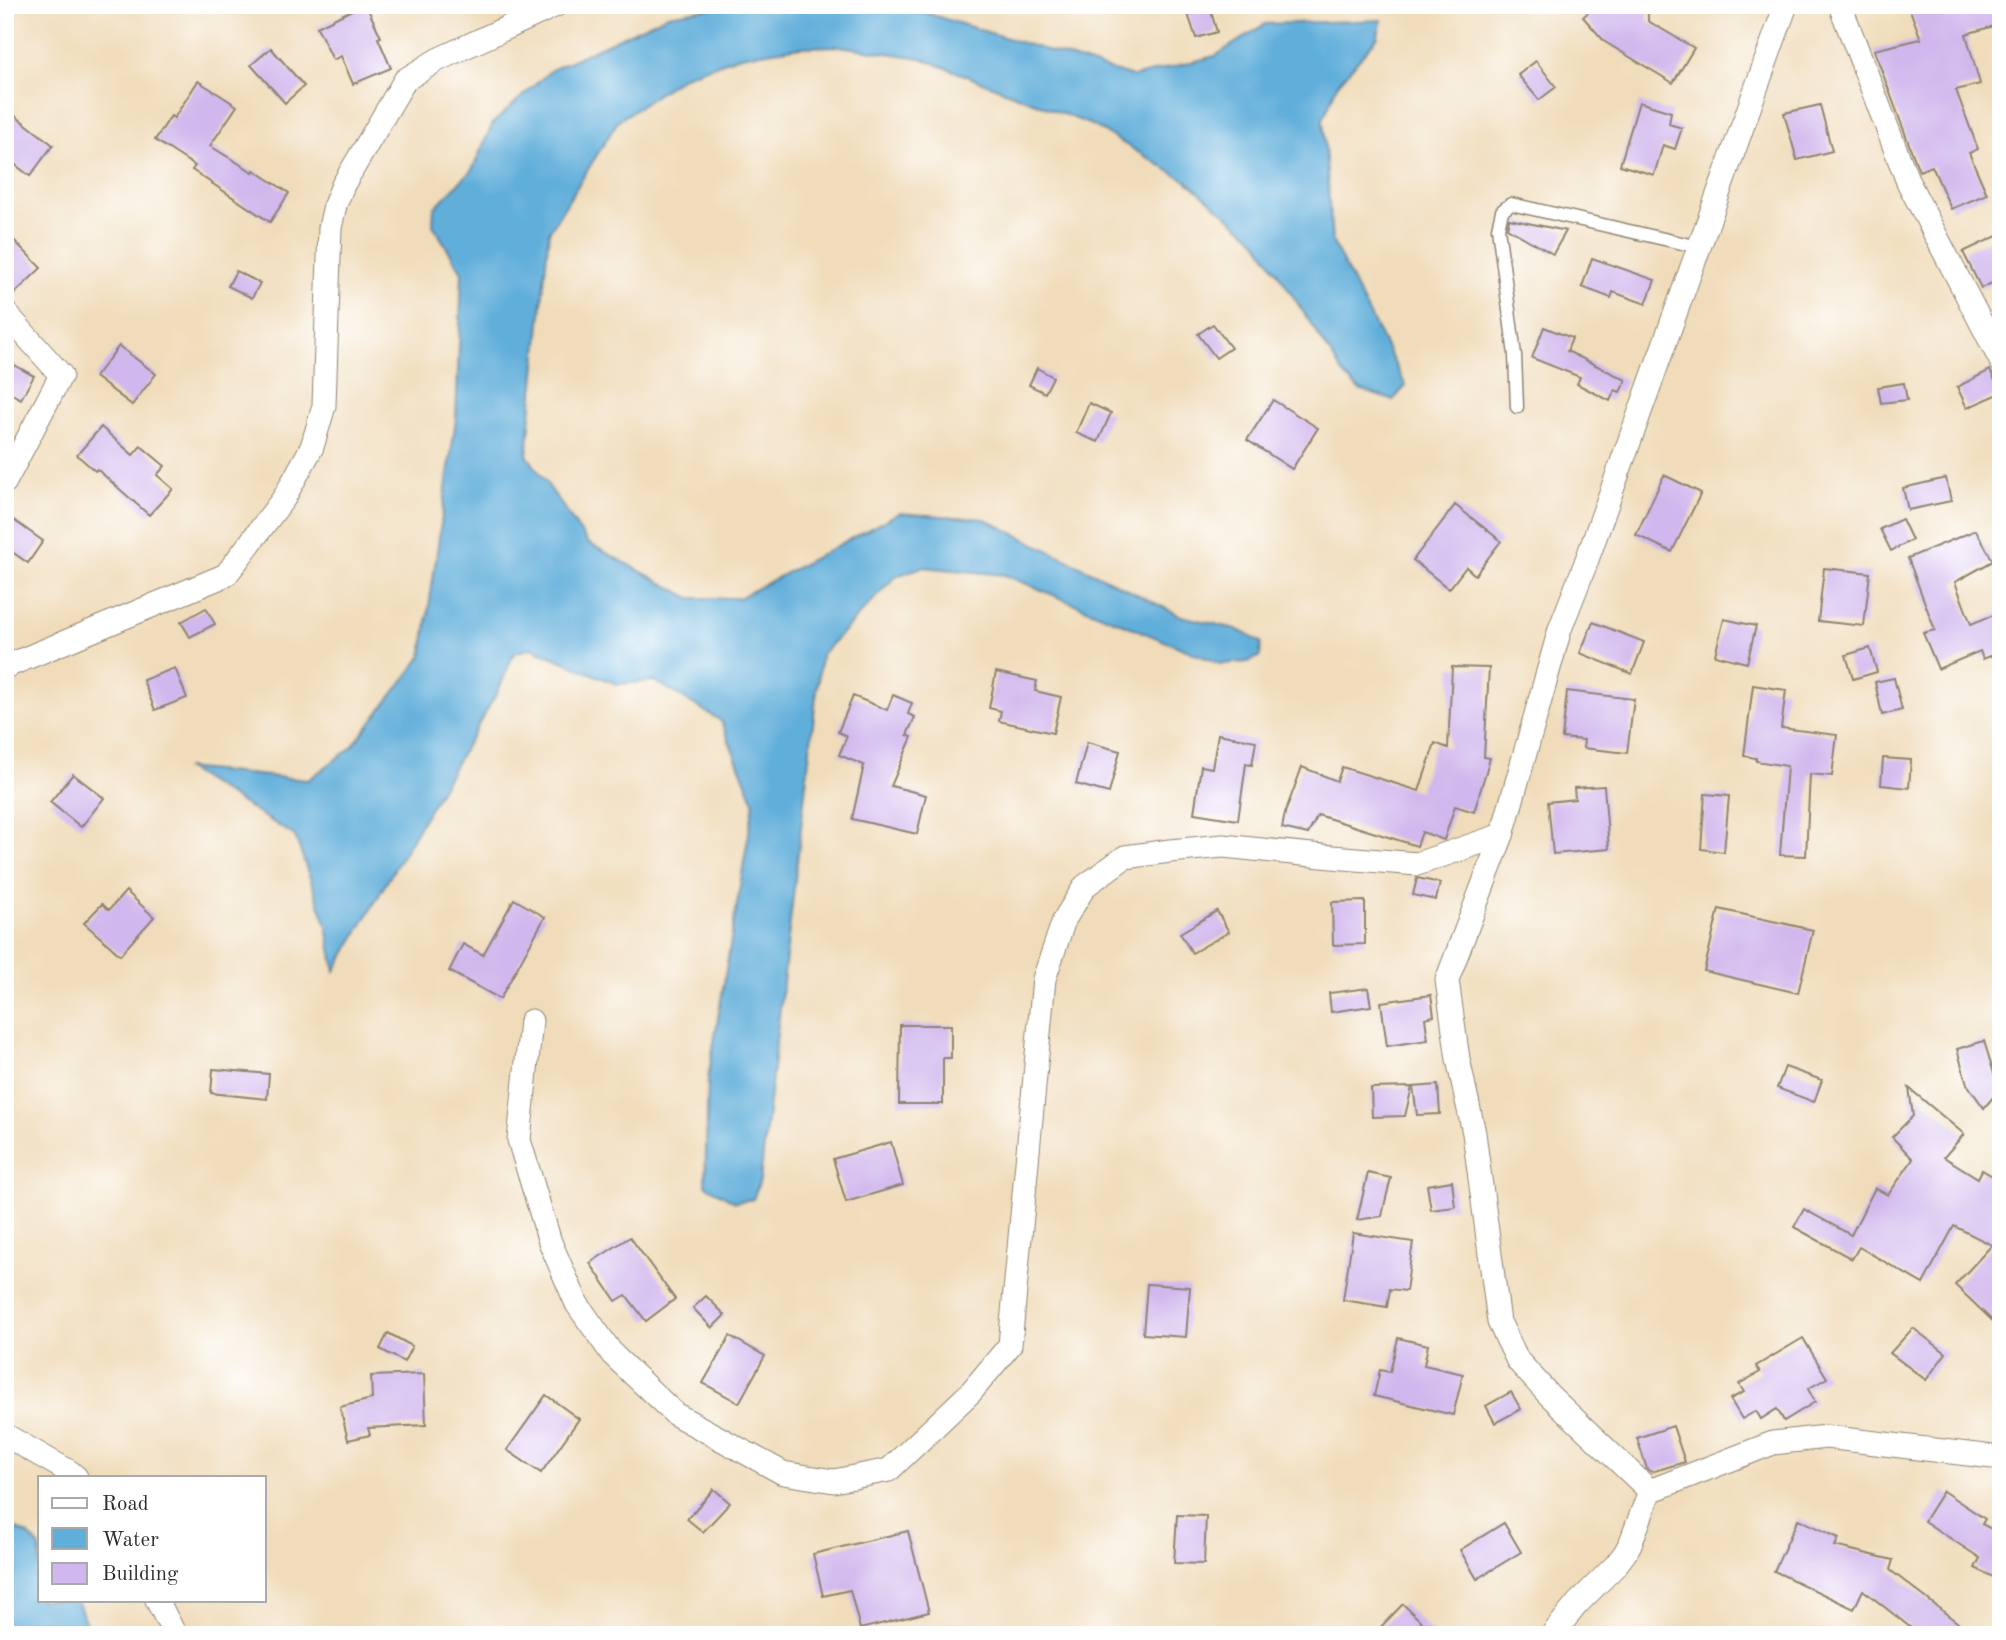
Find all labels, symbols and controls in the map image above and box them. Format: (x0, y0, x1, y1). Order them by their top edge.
legend (38, 1476, 266, 1602)
text: Road (102, 1494, 149, 1515)
text: Water (102, 1530, 159, 1551)
text: Building (102, 1564, 179, 1585)

